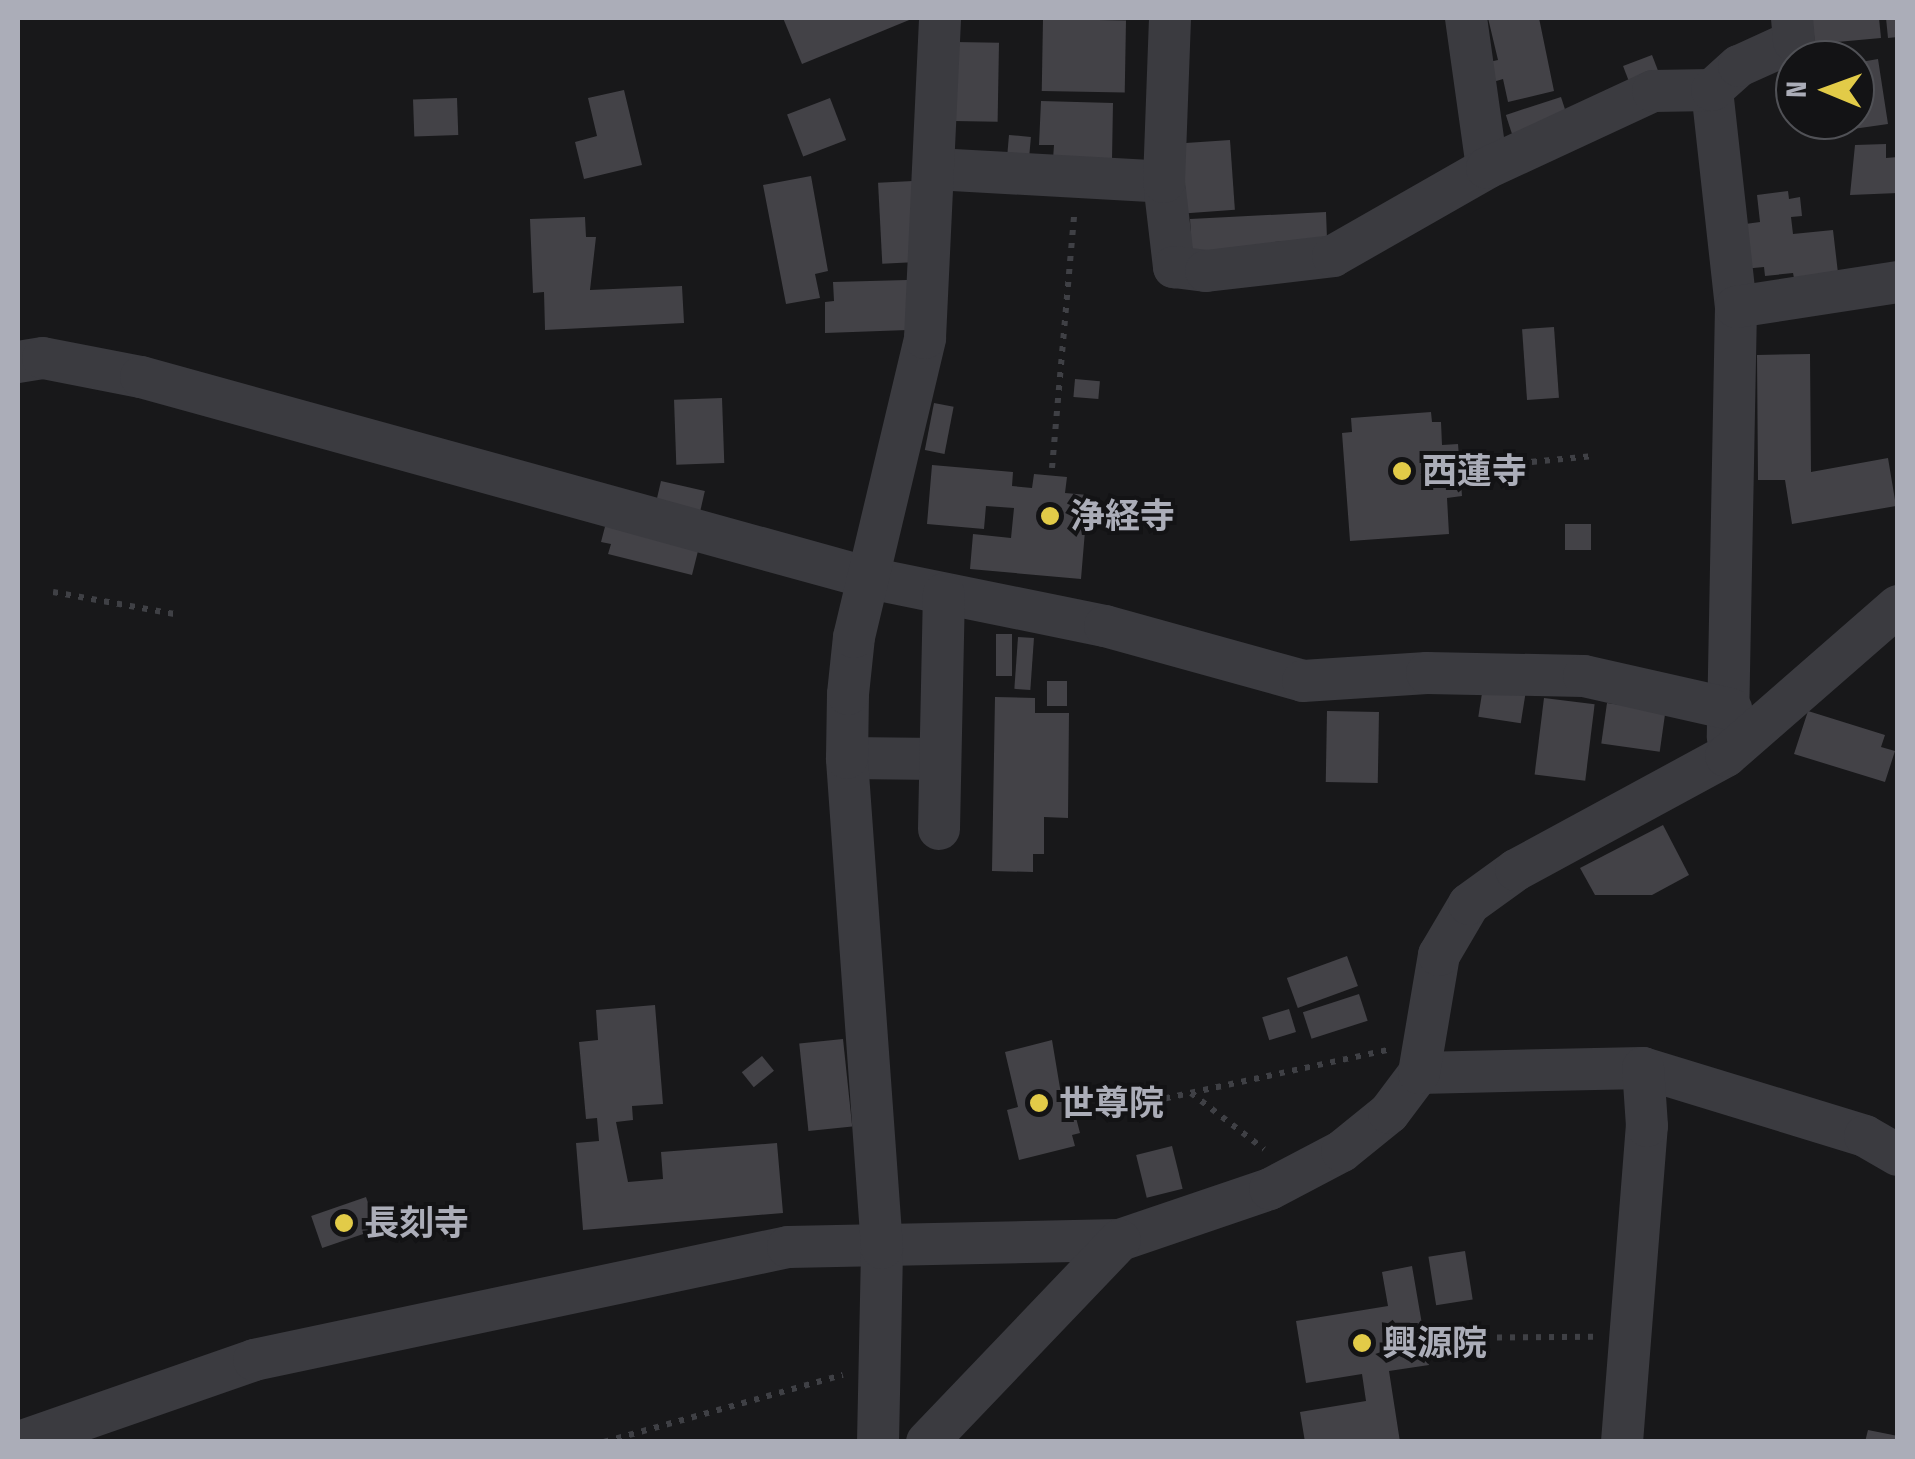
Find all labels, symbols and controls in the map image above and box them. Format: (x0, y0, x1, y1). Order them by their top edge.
north arrow (1775, 40, 1875, 140)
text: N (1780, 81, 1813, 98)
place label: 西蓮寺 (1422, 450, 1527, 492)
marker: 西蓮寺 (1391, 460, 1413, 482)
place label: 浄経寺 (1070, 495, 1175, 537)
marker: 浄経寺 (1039, 505, 1061, 527)
place label: 世尊院 (1059, 1082, 1164, 1124)
marker: 世尊院 (1028, 1092, 1050, 1114)
place label: 長刻寺 (364, 1202, 469, 1244)
marker: 長刻寺 (333, 1212, 355, 1234)
place label: 興源院 (1382, 1322, 1487, 1364)
marker: 興源院 (1351, 1332, 1373, 1354)

